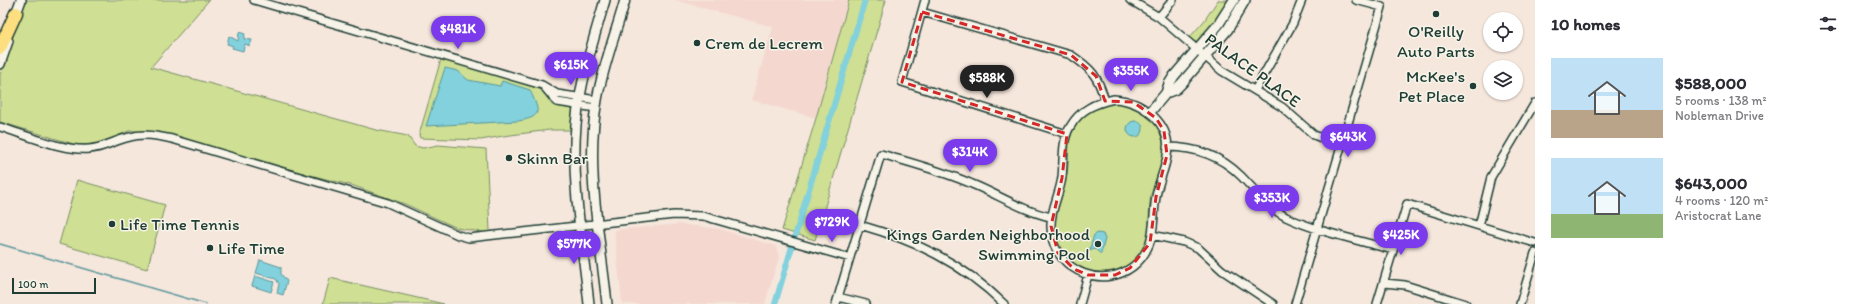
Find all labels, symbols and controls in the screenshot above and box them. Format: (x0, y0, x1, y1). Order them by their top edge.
marker: O'Reilly Auto Parts (1431, 9, 1441, 19)
map controls (1483, 12, 1523, 100)
button: locate (1483, 12, 1523, 52)
icon: filters (1817, 13, 1839, 35)
text: 10 homes (1551, 14, 1620, 34)
pin: $481K (430, 16, 486, 50)
text: $481K (440, 21, 476, 36)
place label: O'Reilly Auto Parts (1397, 21, 1475, 61)
street label: PALACE PLACE (1201, 29, 1305, 111)
place label: Crem de Lecrem (705, 33, 823, 53)
marker: Crem de Lecrem (692, 38, 702, 48)
pin: $615K (543, 52, 599, 86)
text: $615K (554, 57, 588, 72)
pin: $355K (1103, 58, 1159, 92)
button: layers (1483, 60, 1523, 100)
text: $355K (1113, 63, 1149, 78)
pin: $588K (959, 65, 1015, 99)
place label: McKee's Pet Place (1398, 66, 1465, 106)
text: $588K (969, 70, 1005, 85)
text: $588,000 (1675, 73, 1747, 93)
icon: home (1583, 74, 1631, 122)
marker: McKee's Pet Place (1468, 81, 1478, 91)
text: 5 rooms · 138 m² (1675, 93, 1767, 108)
text: Nobleman Drive (1675, 108, 1764, 123)
pin: $643K (1320, 124, 1376, 158)
text: $643K (1330, 129, 1366, 144)
pin: $314K (942, 139, 998, 173)
text: $314K (952, 144, 988, 159)
place label: Skinn Bar (517, 148, 588, 168)
marker: Skinn Bar (504, 153, 514, 163)
text: $643,000 (1675, 173, 1748, 193)
icon: home (1583, 174, 1631, 222)
pin: $353K (1244, 185, 1300, 219)
text: $353K (1254, 190, 1290, 205)
text: 4 rooms · 120 m² (1675, 193, 1768, 208)
text: Aristocrat Lane (1675, 208, 1762, 223)
pin: $729K (804, 209, 860, 243)
place label: Life Time Tennis (120, 214, 240, 234)
text: $729K (815, 214, 849, 229)
marker: Life Time Tennis (107, 219, 117, 229)
pin: $425K (1373, 222, 1429, 256)
place label: Kings Garden Neighborhood Swimming Pool (887, 224, 1091, 264)
text: $425K (1383, 227, 1419, 242)
pin: $577K (546, 231, 602, 265)
text: $577K (557, 236, 591, 251)
place label: Life Time (218, 238, 285, 258)
marker: Kings Garden Neighborhood Swimming Pool (1093, 239, 1103, 249)
marker: Life Time (205, 243, 215, 253)
scale bar (12, 276, 96, 295)
text: 100 m (18, 278, 48, 291)

